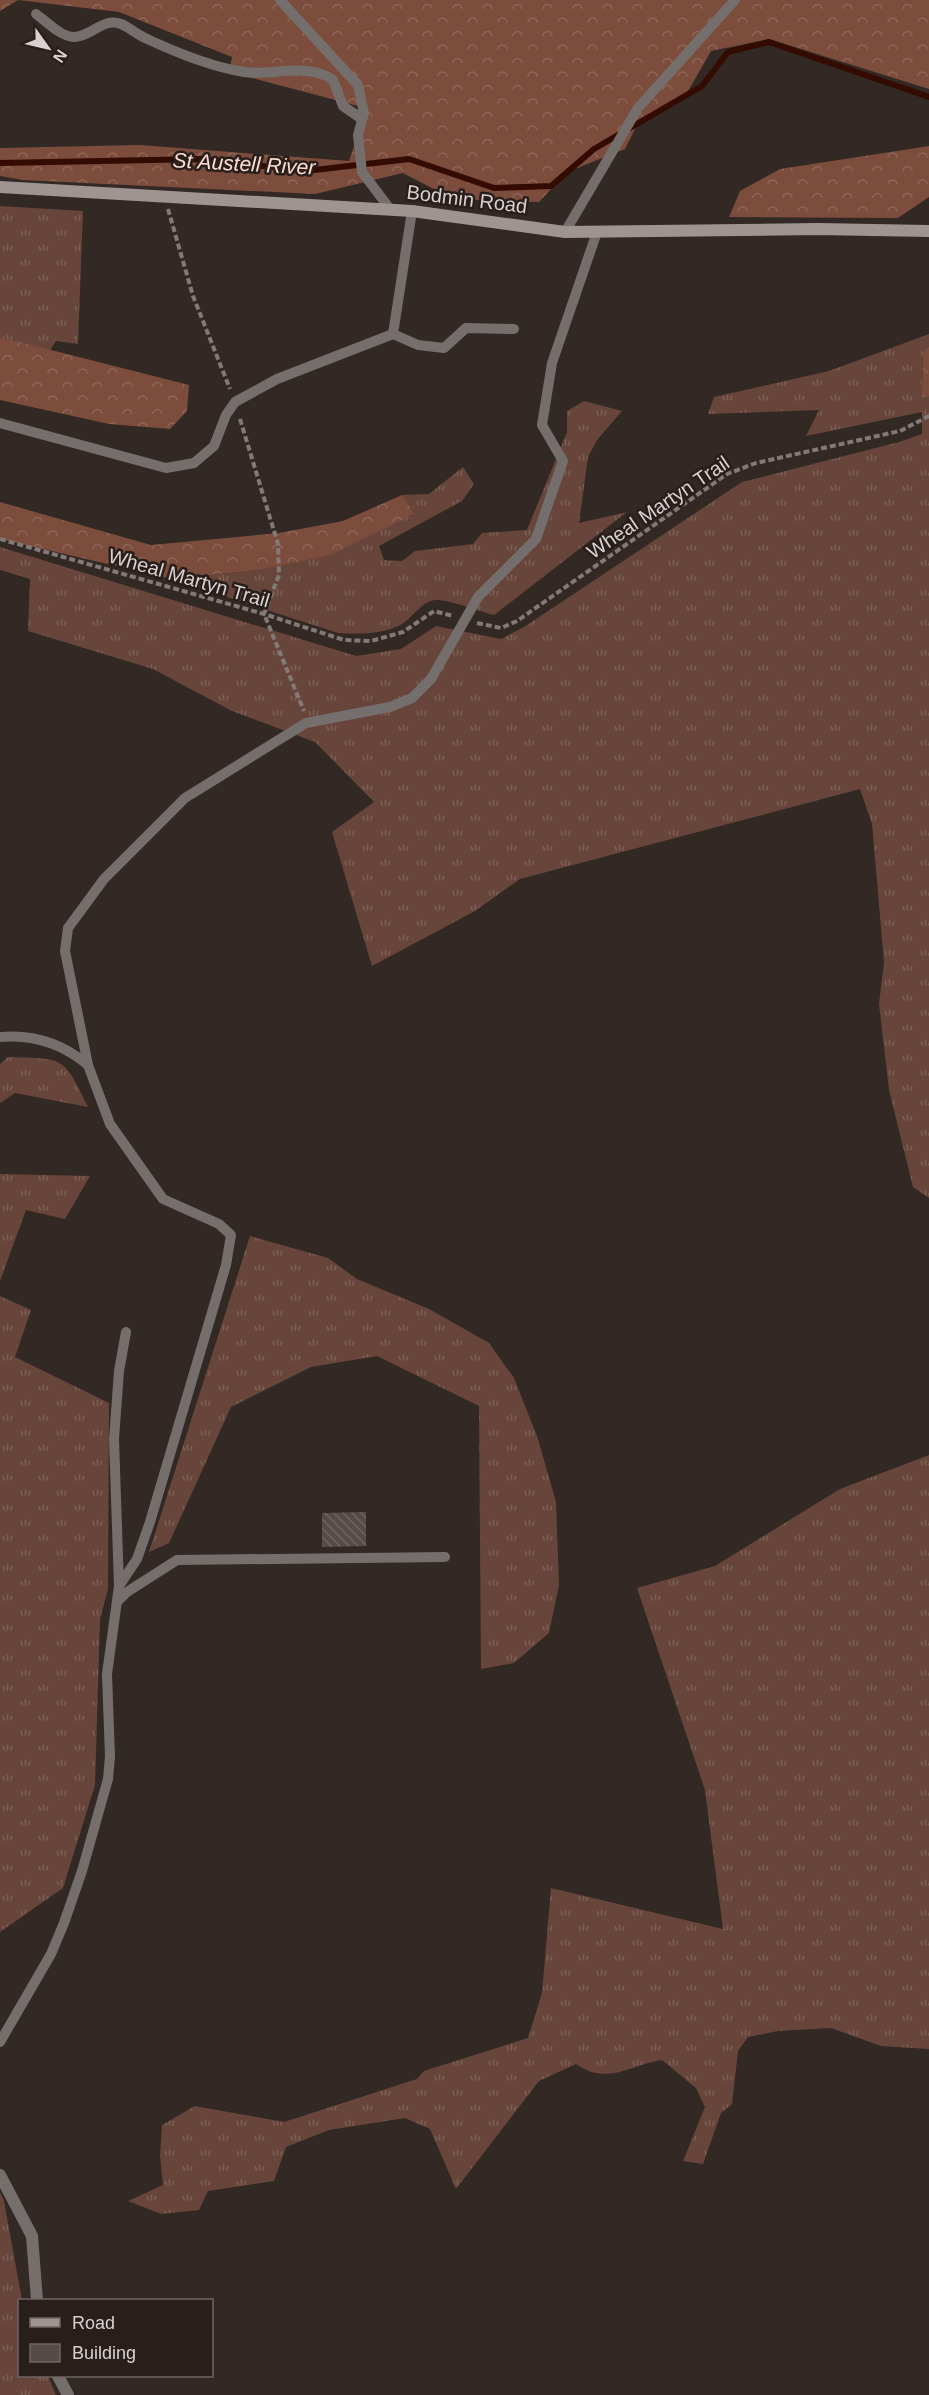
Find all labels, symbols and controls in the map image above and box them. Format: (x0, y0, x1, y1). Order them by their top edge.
north arrow (18, 18, 78, 78)
text: N (50, 47, 70, 66)
water label: St Austell River (172, 148, 317, 179)
street label: Bodmin Road (406, 181, 528, 217)
street label: Wheal Martyn Trail (583, 451, 733, 563)
street label: Wheal Martyn Trail (106, 544, 272, 612)
legend (18, 2299, 213, 2377)
text: Road (72, 2313, 115, 2333)
text: Building (72, 2343, 136, 2363)

